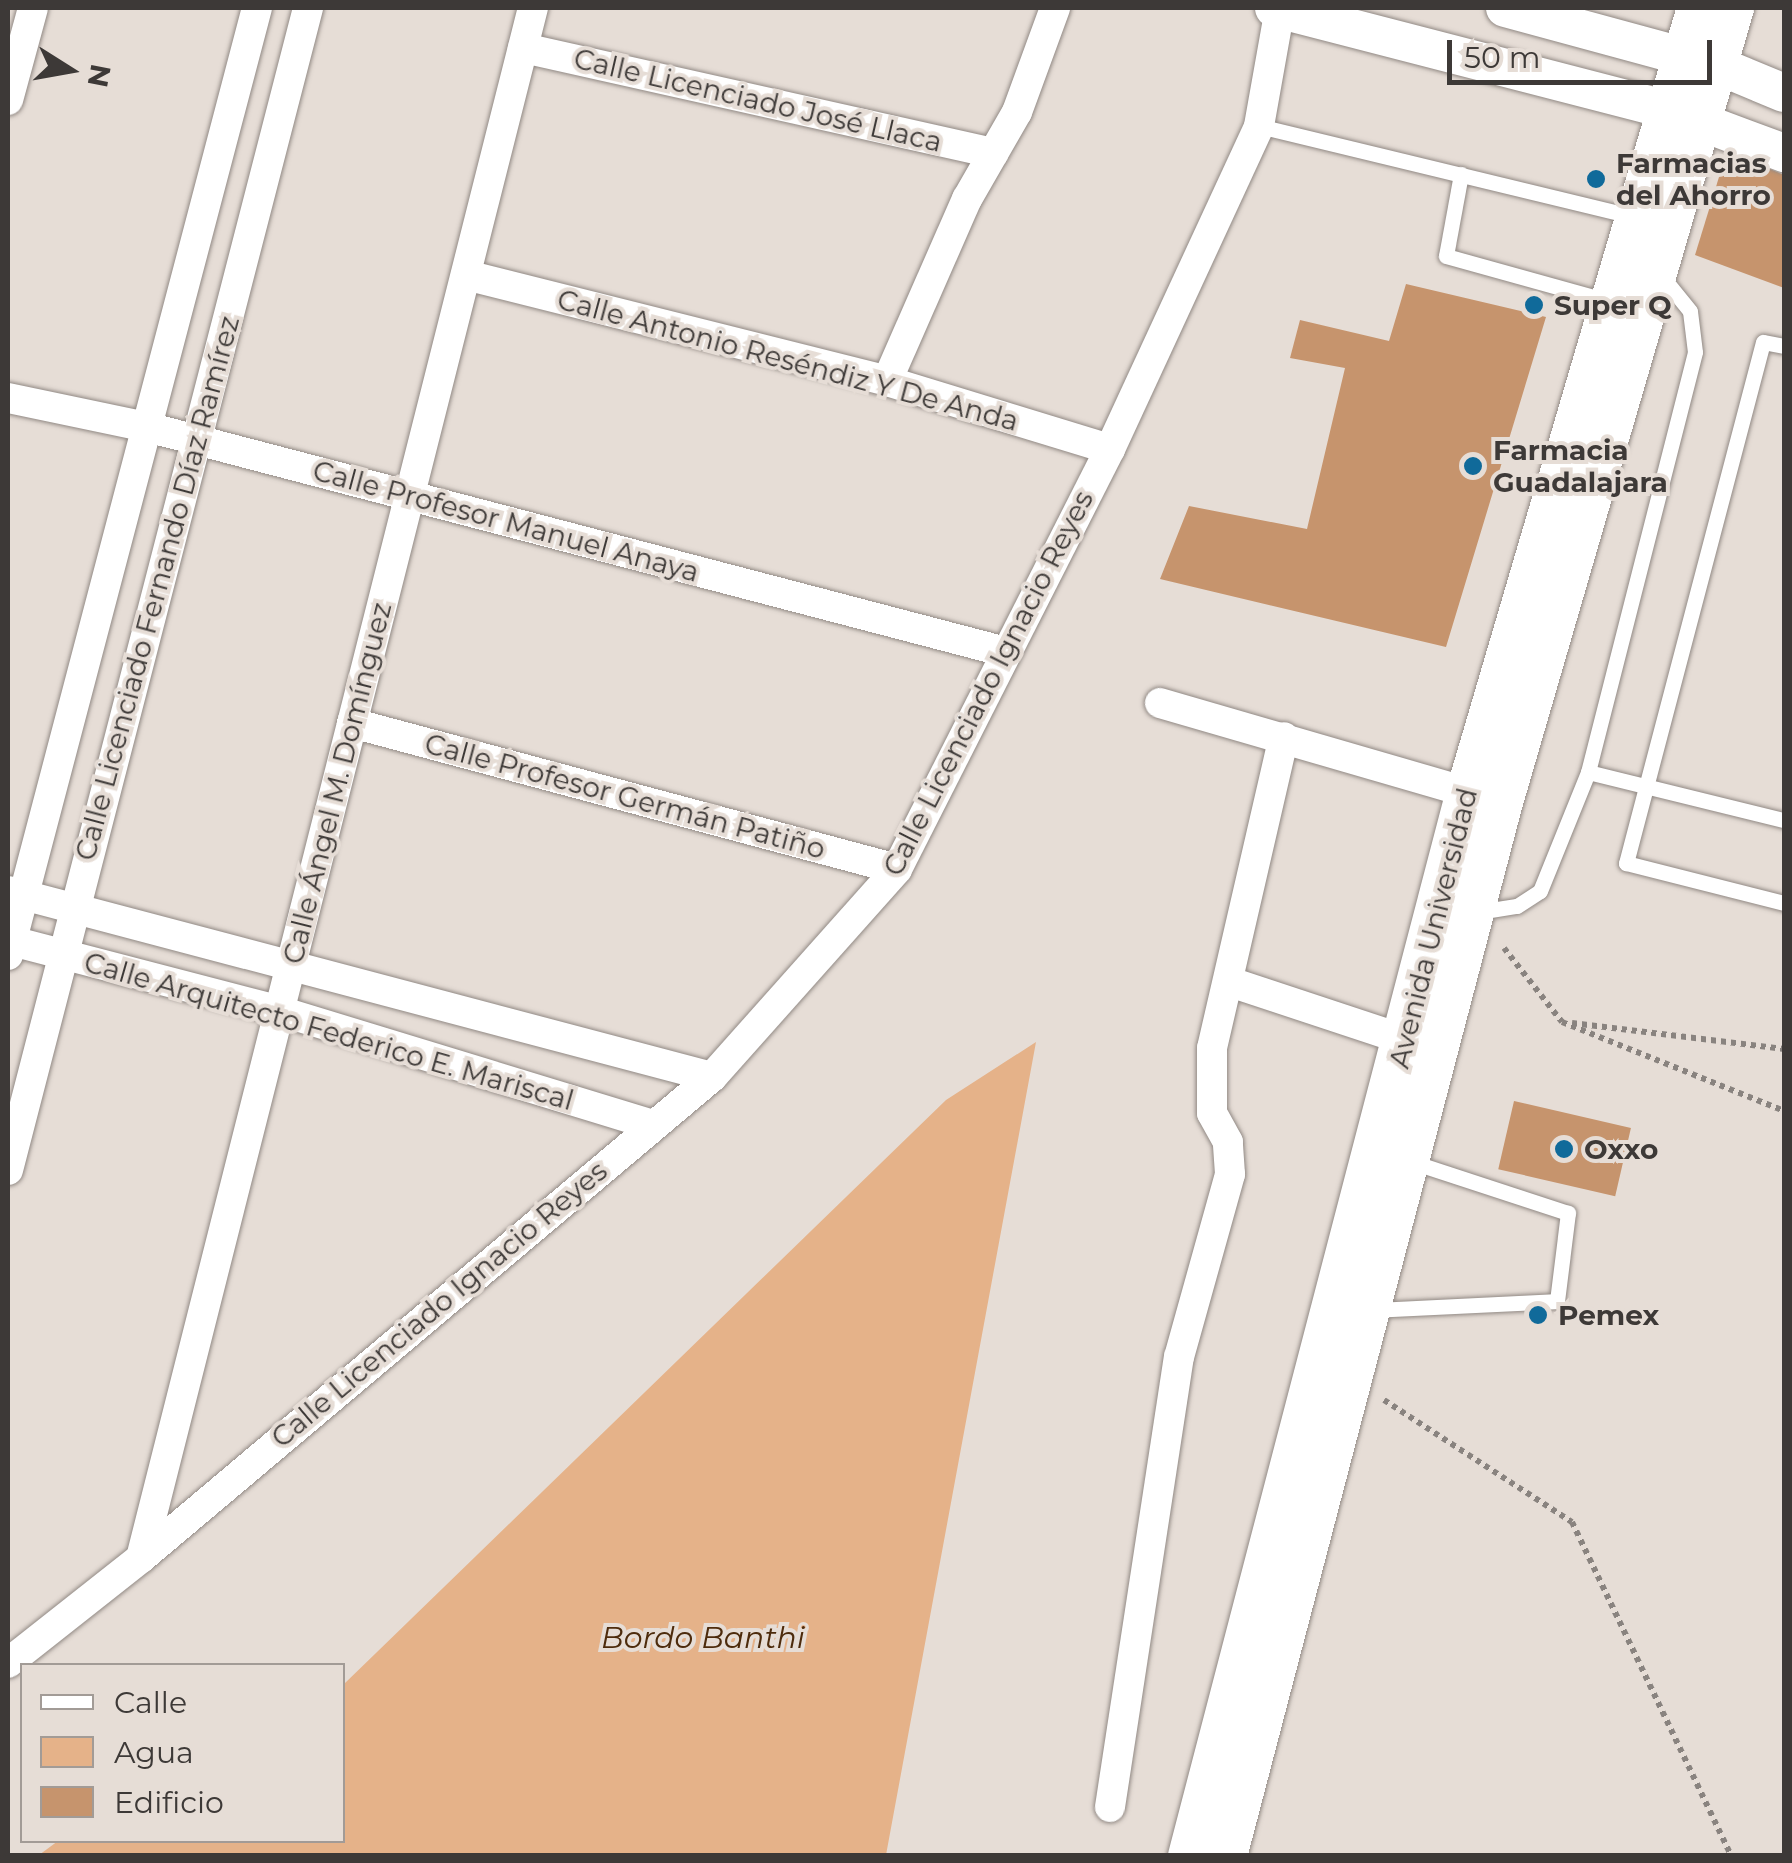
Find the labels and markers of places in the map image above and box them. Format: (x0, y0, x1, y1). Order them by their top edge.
place label: Farmacias del Ahorro (1616, 146, 1771, 212)
marker: Farmacias del Ahorro (1585, 168, 1607, 190)
place label: Super Q (1554, 288, 1672, 322)
marker: Super Q (1523, 294, 1545, 316)
place label: Farmacia Guadalajara (1493, 433, 1668, 499)
marker: Farmacia Guadalajara (1462, 455, 1484, 477)
place label: Oxxo (1584, 1132, 1658, 1166)
marker: Oxxo (1553, 1138, 1575, 1160)
place label: Pemex (1558, 1298, 1659, 1332)
marker: Pemex (1527, 1304, 1549, 1326)

